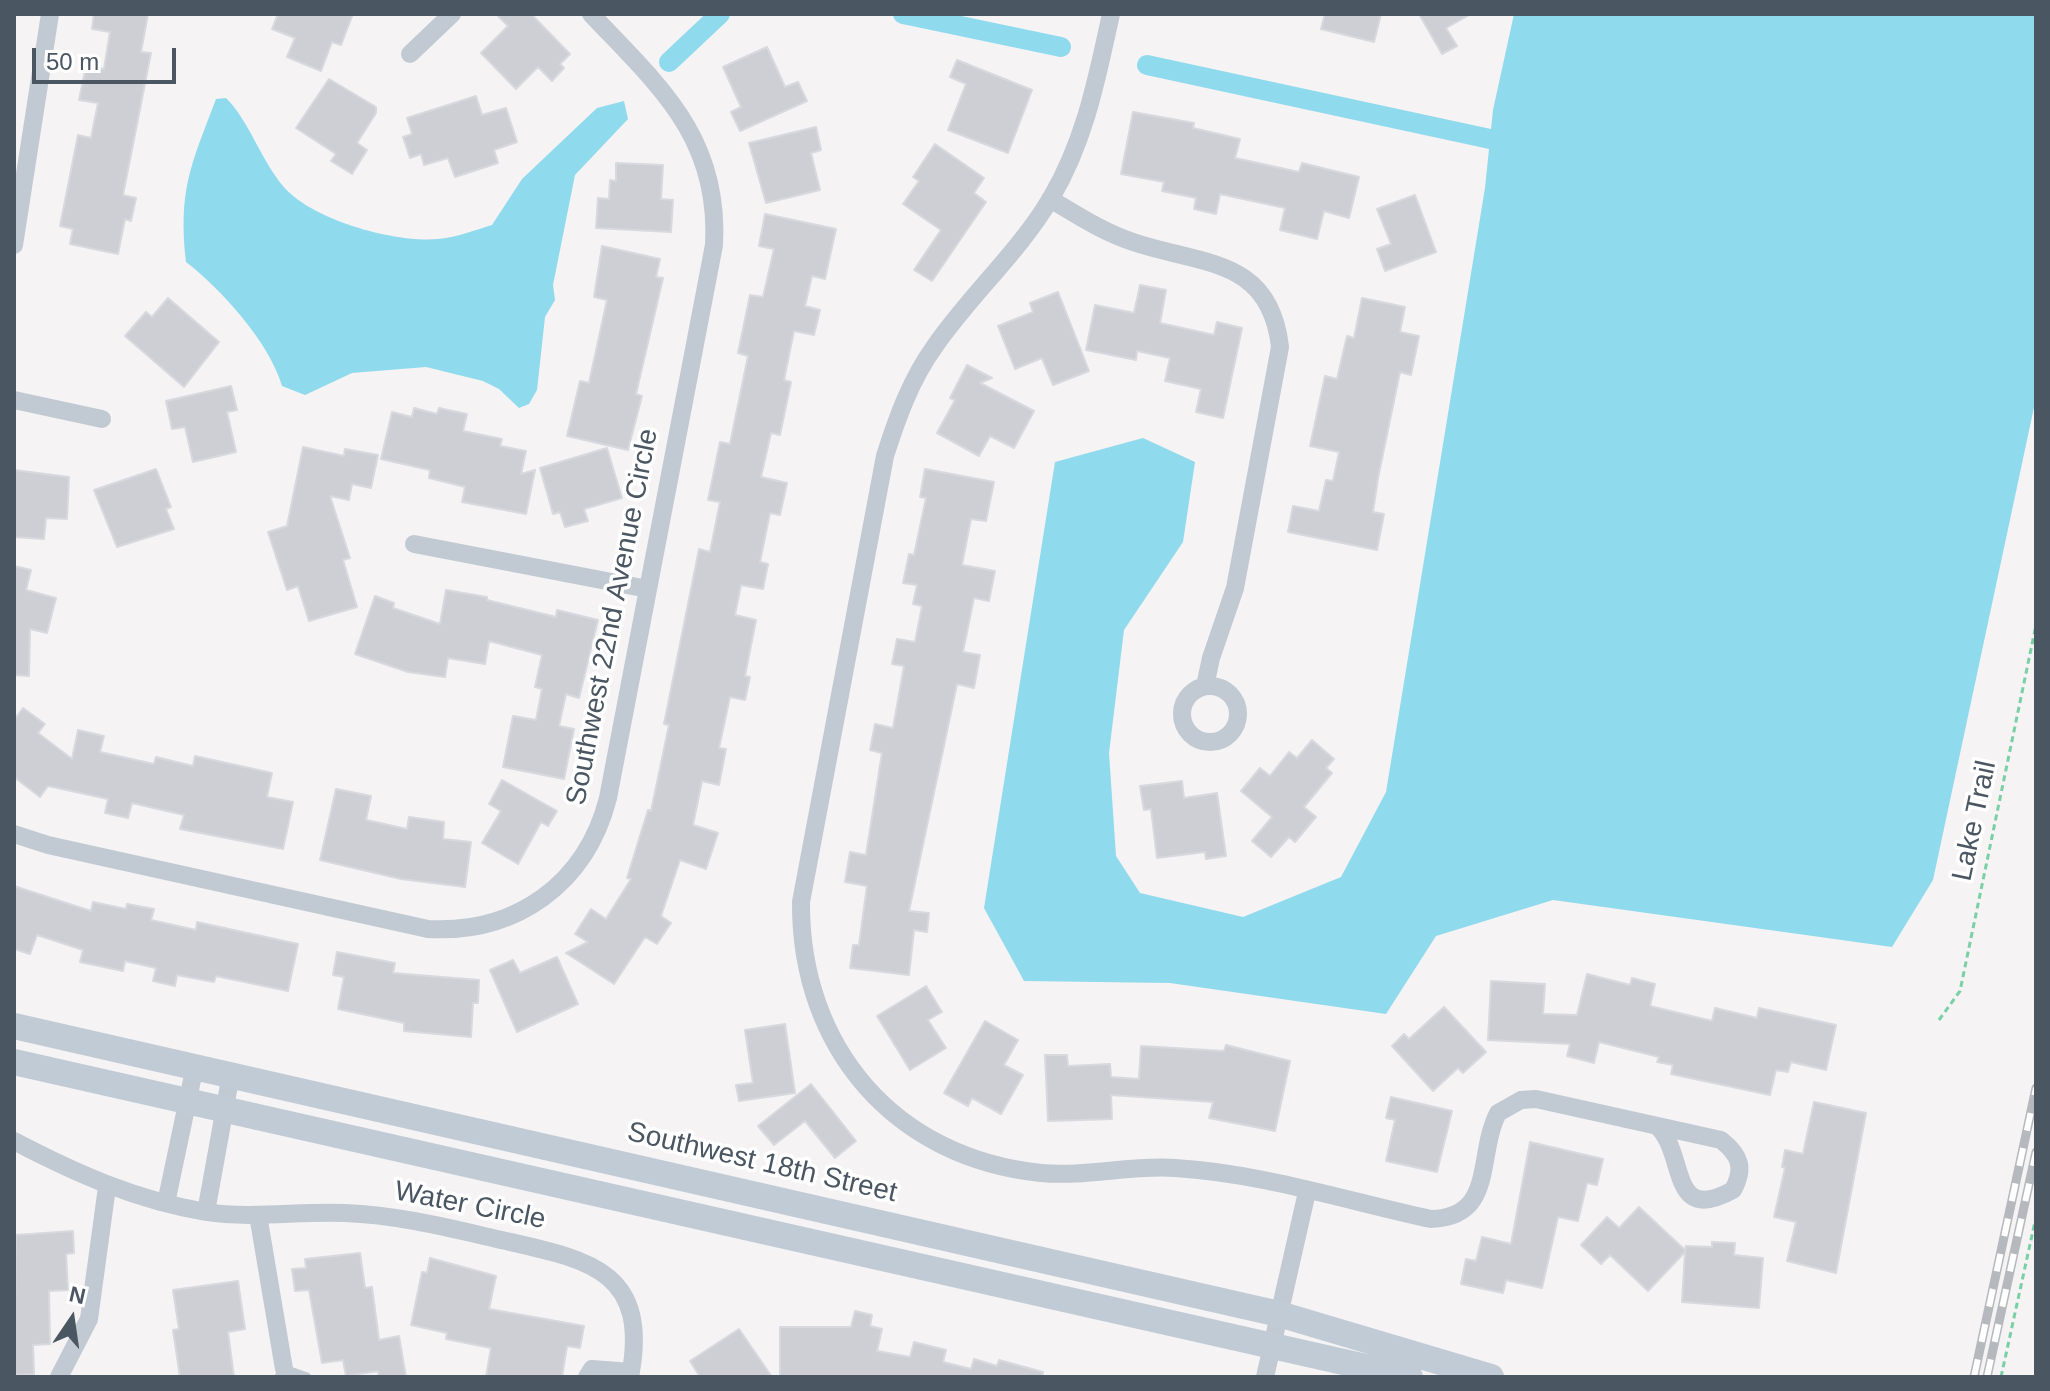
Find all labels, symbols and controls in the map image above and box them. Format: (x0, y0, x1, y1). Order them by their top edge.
scale bar (36, 32, 180, 82)
text: 50 m (46, 48, 99, 75)
street label: Southwest 22nd Avenue Circle (560, 426, 666, 808)
street label: Lake Trail (1946, 758, 2004, 884)
street label: Southwest 18th Street (624, 1116, 900, 1210)
street label: Water Circle (392, 1175, 548, 1237)
north arrow (32, 1279, 112, 1359)
text: N (67, 1281, 88, 1309)

